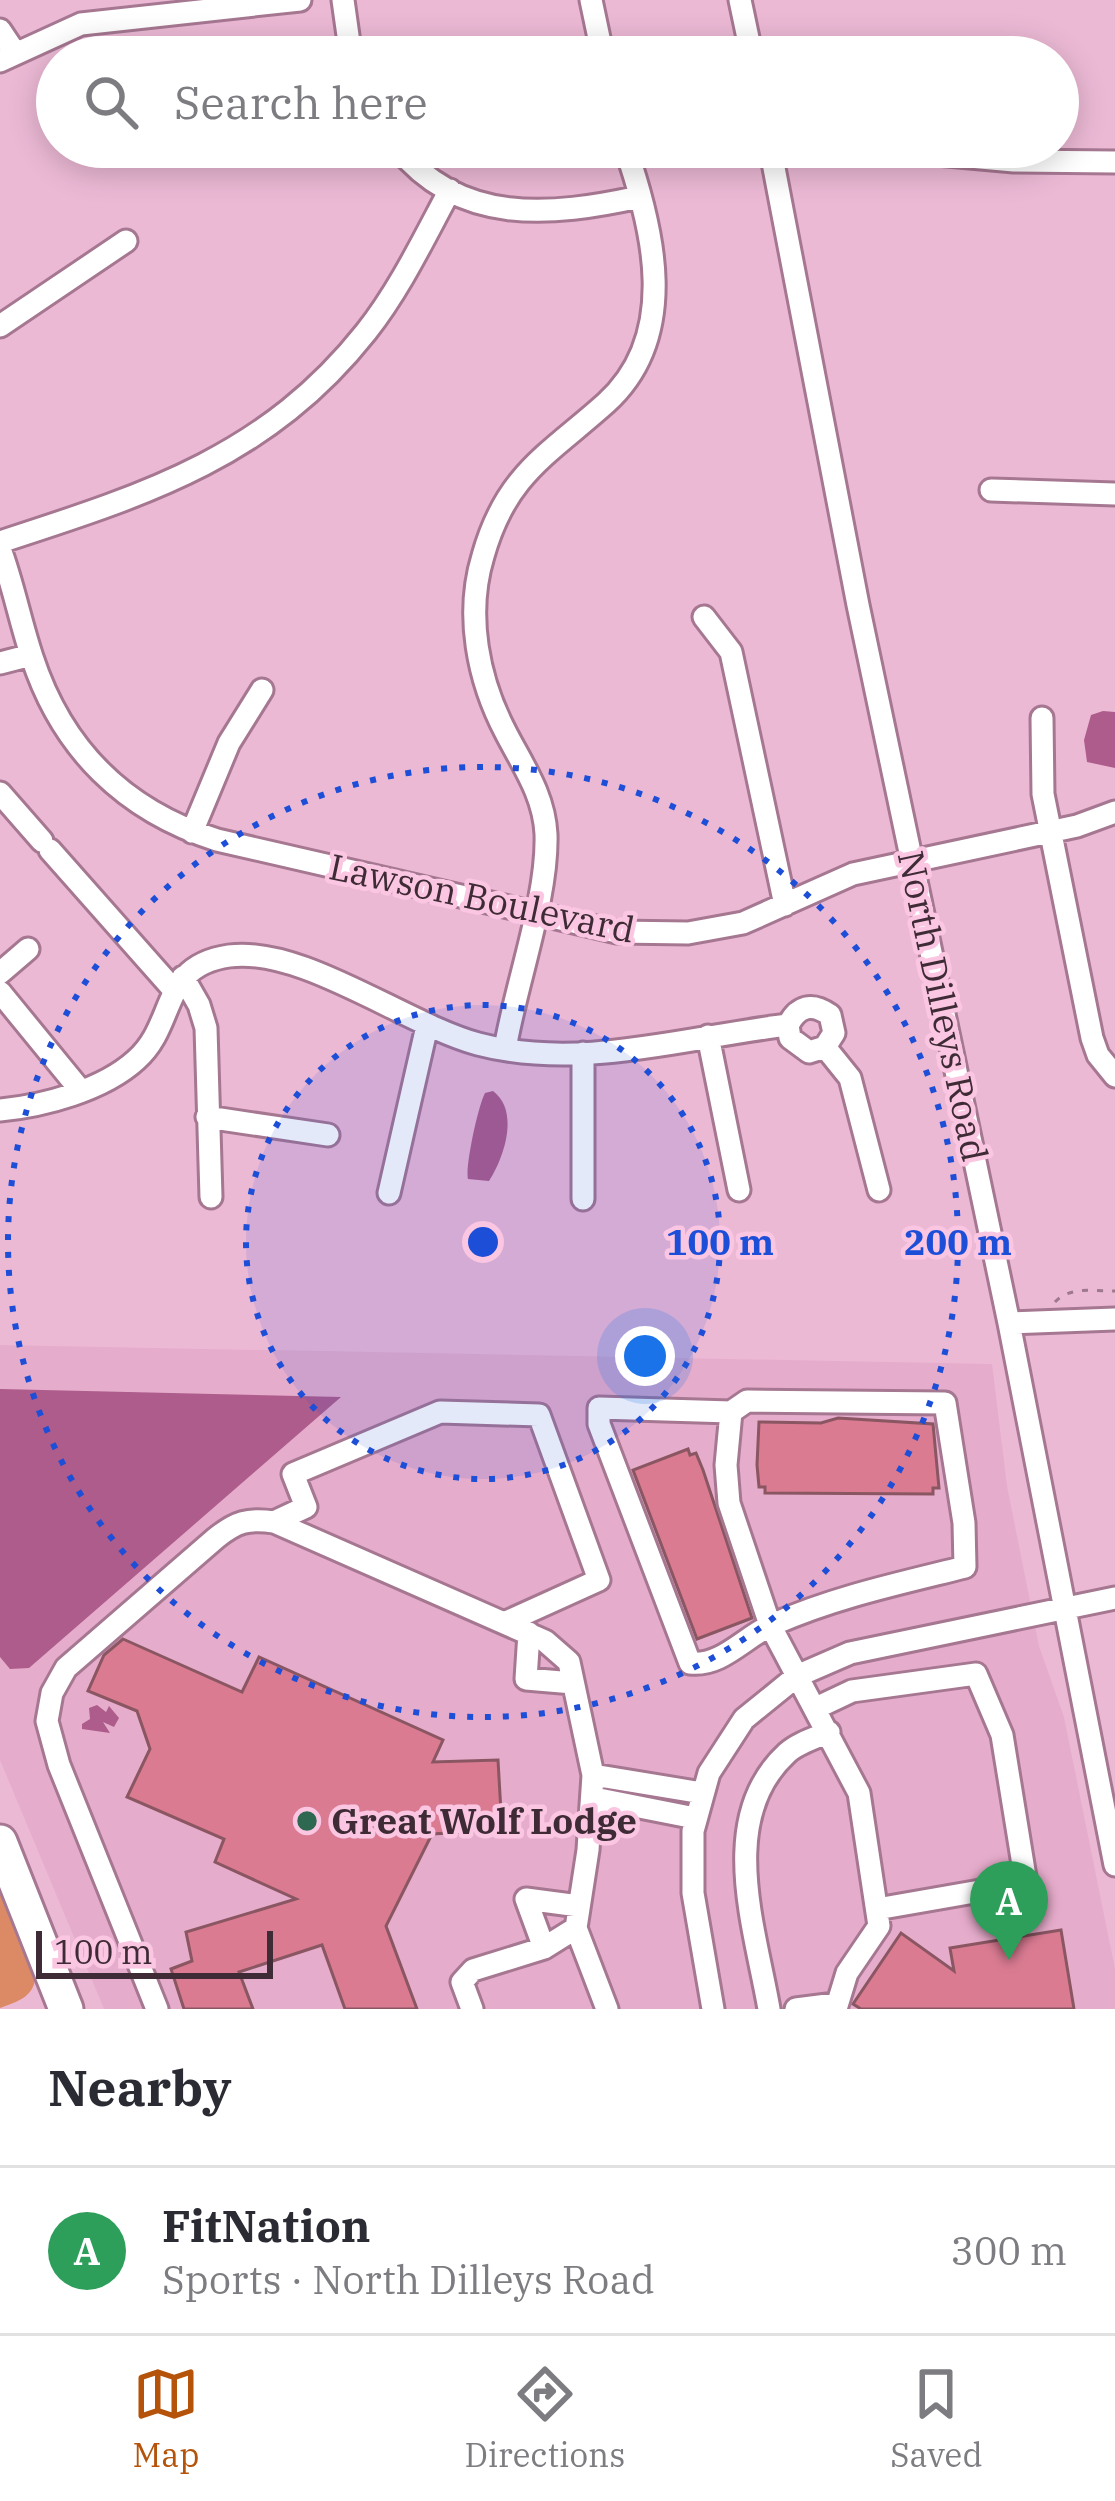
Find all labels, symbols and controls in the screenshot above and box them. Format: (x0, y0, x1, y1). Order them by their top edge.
search box (36, 36, 1079, 168)
icon: search (78, 69, 144, 135)
text: Search here (174, 73, 428, 131)
street label: Lawson Boulevard (325, 842, 639, 953)
street label: North Dilleys Road (888, 846, 999, 1165)
text: 100 m (666, 1218, 774, 1265)
text: 200 m (904, 1218, 1012, 1265)
centre of rings (462, 1221, 504, 1263)
your location (615, 1326, 675, 1386)
place label: Great Wolf Lodge (331, 1797, 637, 1844)
marker: Great Wolf Lodge (294, 1808, 320, 1834)
pin: A (970, 1861, 1048, 1960)
scale bar (36, 1925, 273, 1978)
text: 100 m (54, 1930, 153, 1973)
text: Nearby (48, 2054, 232, 2120)
text: FitNation (162, 2196, 371, 2254)
text: A (73, 2225, 101, 2276)
text: 300 m (951, 2225, 1067, 2276)
text: Sports · North Dilleys Road (162, 2254, 655, 2305)
tab: Map (132, 2361, 199, 2476)
tab: Directions (464, 2361, 625, 2476)
tab: Saved (890, 2361, 983, 2476)

